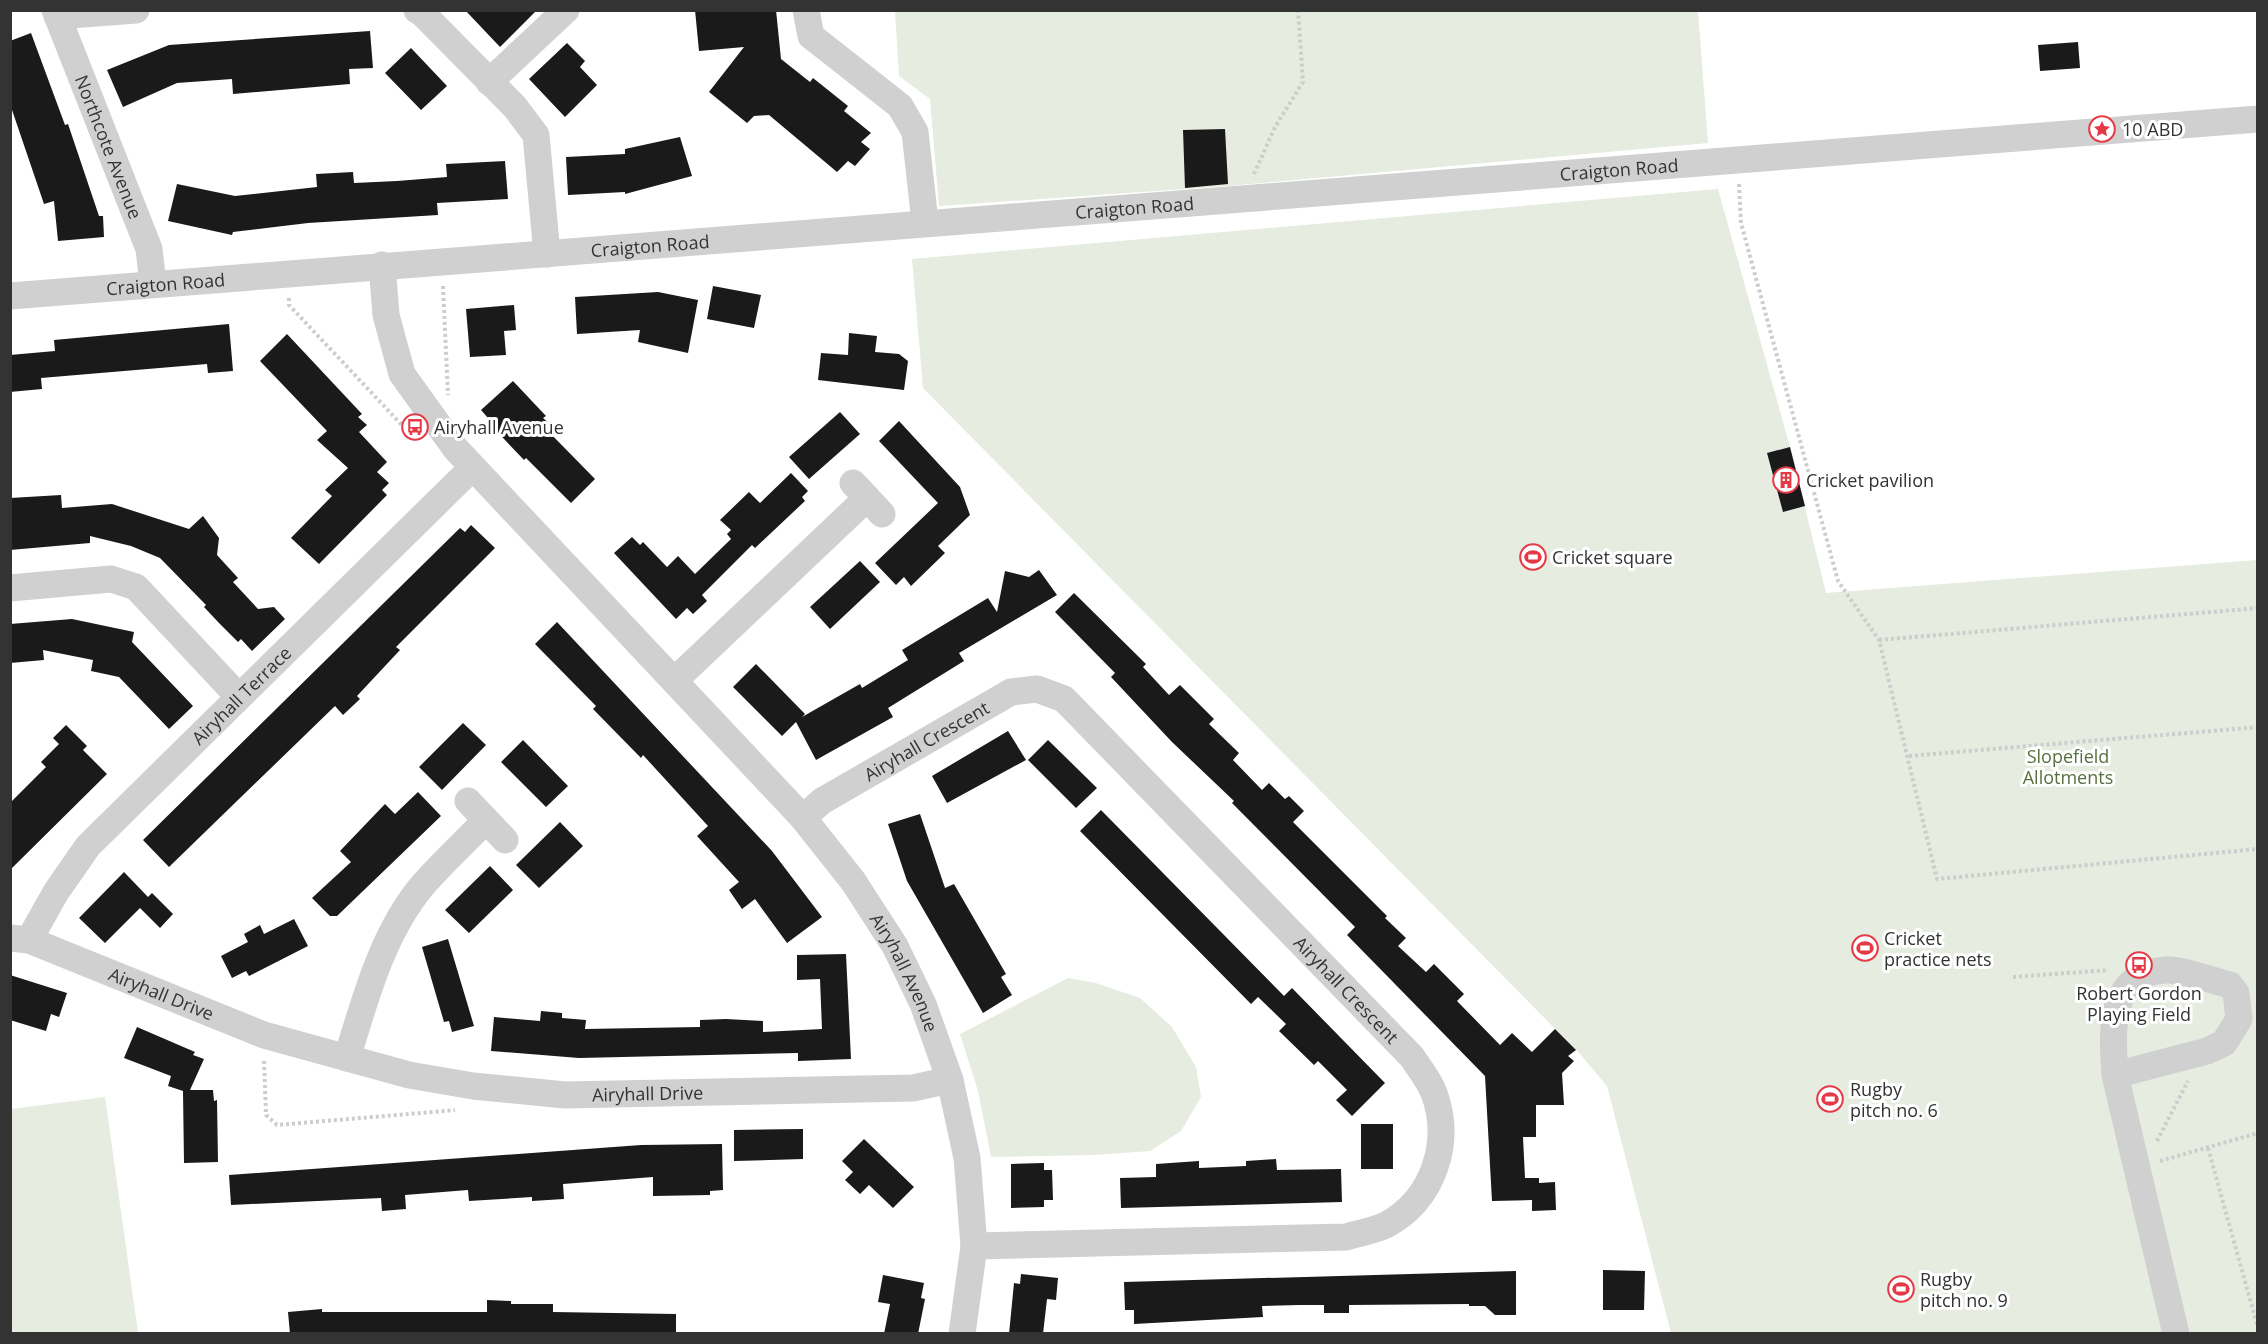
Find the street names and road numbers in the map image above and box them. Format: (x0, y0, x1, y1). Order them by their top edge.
street label: Northcote Avenue (70, 71, 148, 222)
street label: Craigton Road (1559, 153, 1679, 186)
street label: Craigton Road (1074, 191, 1195, 224)
street label: Craigton Road (590, 229, 710, 262)
street label: Craigton Road (105, 267, 226, 300)
street label: Airyhall Terrace (186, 641, 296, 750)
street label: Airyhall Crescent (859, 695, 993, 786)
street label: Airyhall Avenue (865, 908, 944, 1035)
street label: Airyhall Crescent (1289, 931, 1404, 1048)
street label: Airyhall Drive (105, 962, 218, 1026)
street label: Airyhall Drive (592, 1080, 703, 1106)

